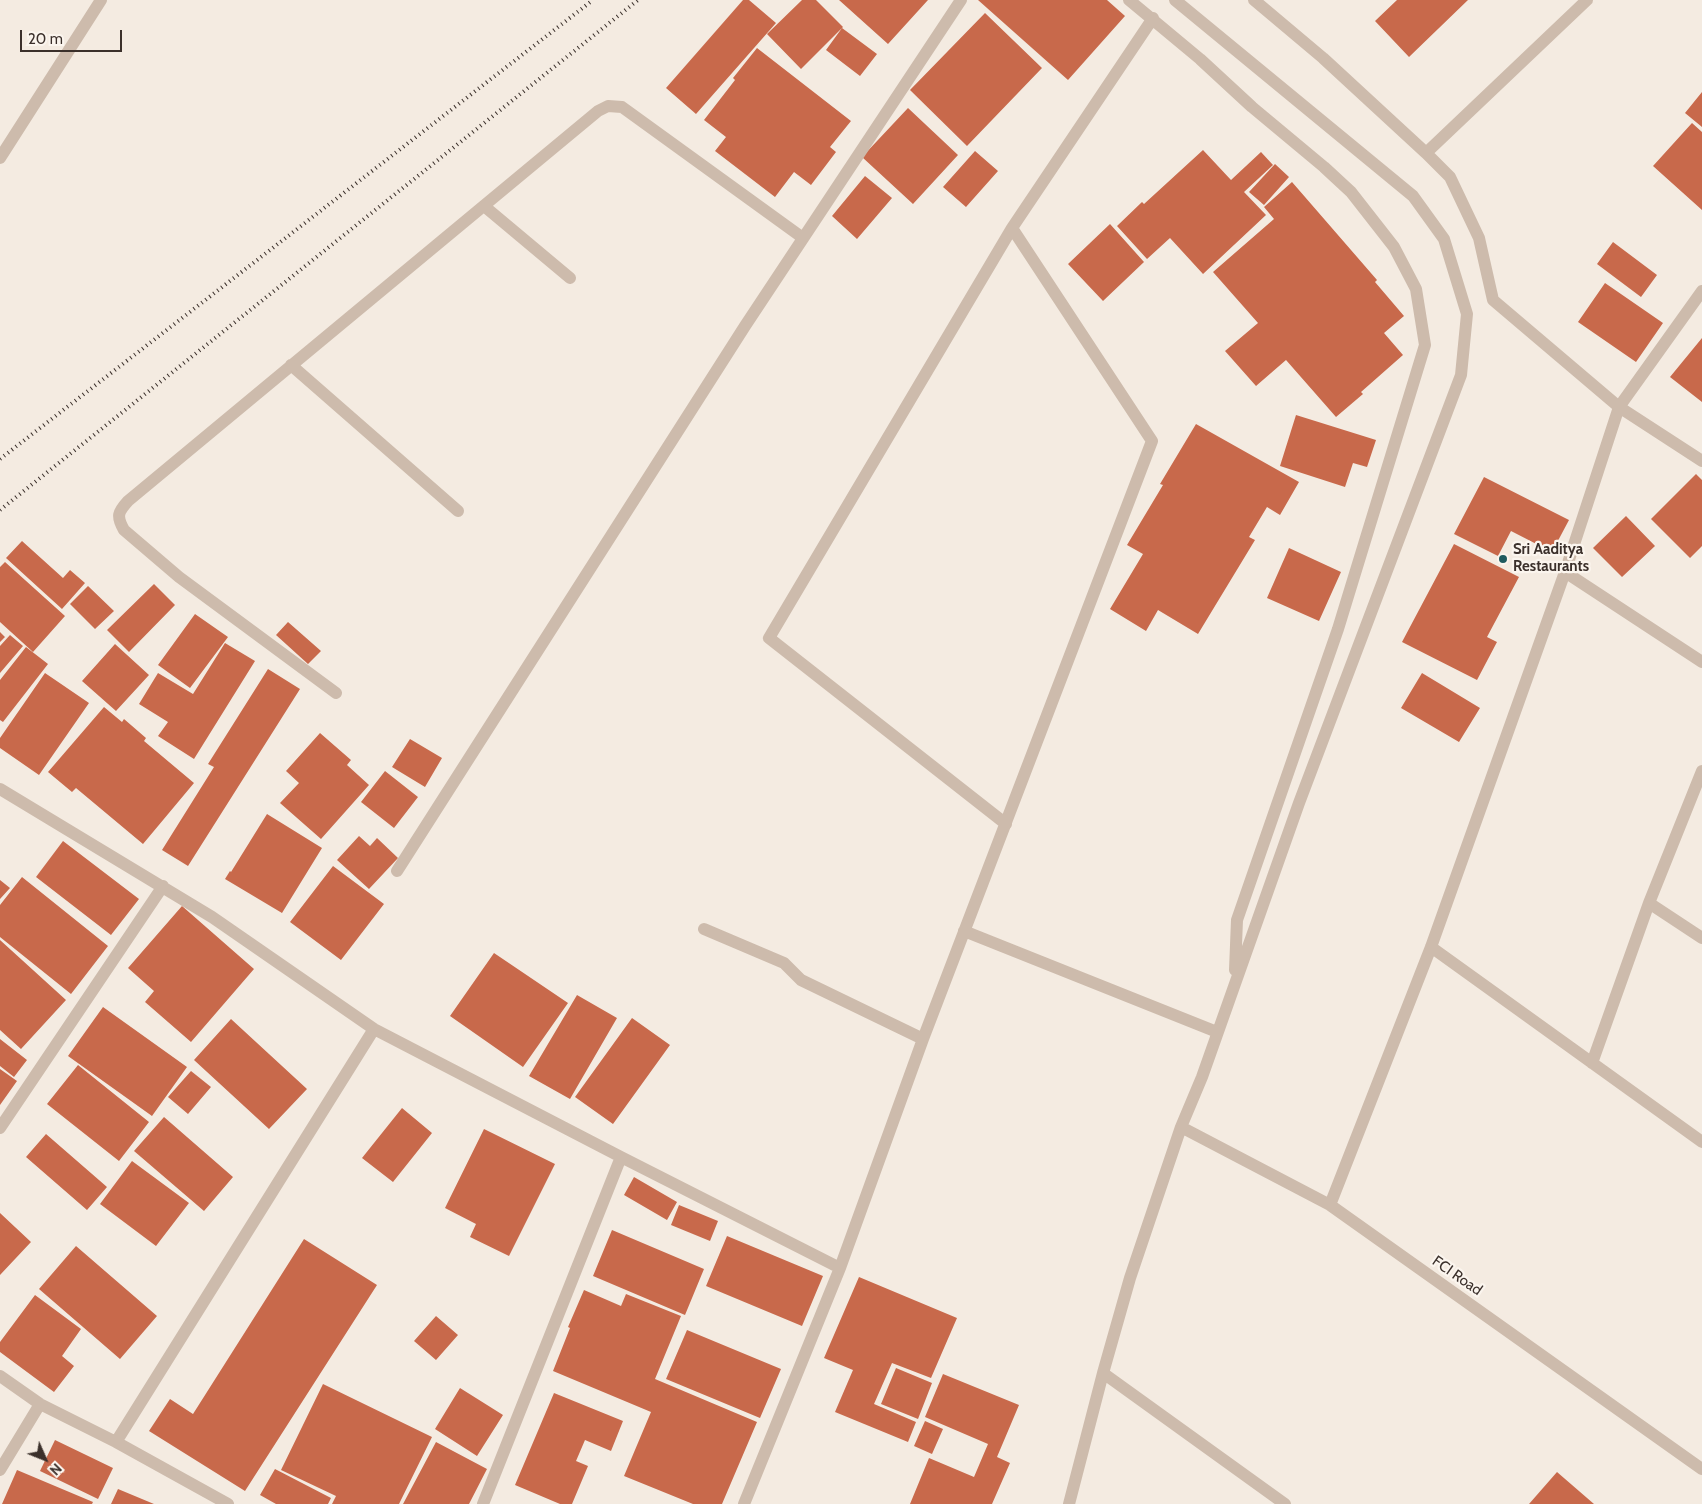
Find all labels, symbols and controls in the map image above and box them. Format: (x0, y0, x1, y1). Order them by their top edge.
scale bar (22, 20, 125, 52)
text: 20 m (28, 30, 63, 48)
place label: Sri Aaditya Restaurants (1513, 541, 1589, 576)
marker: Sri Aaditya Restaurants (1497, 553, 1509, 565)
street label: FCI Road (1429, 1252, 1485, 1300)
north arrow (20, 1434, 70, 1484)
text: N (46, 1460, 66, 1479)

